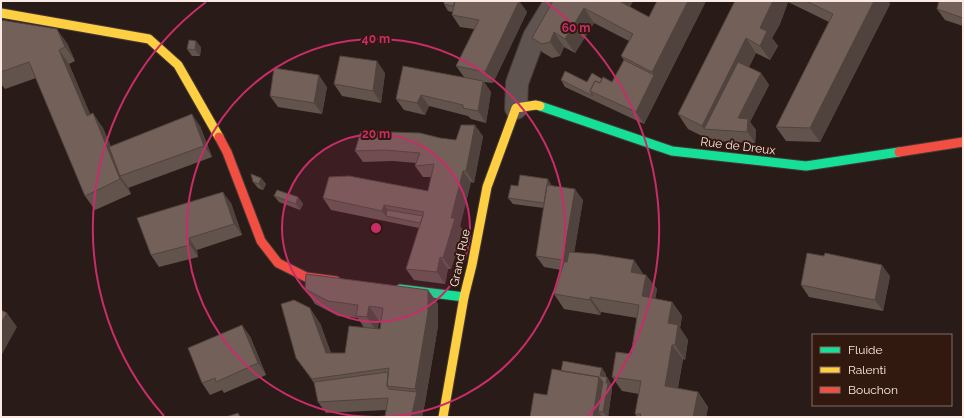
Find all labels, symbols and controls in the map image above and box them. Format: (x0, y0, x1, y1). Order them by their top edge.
text: 60 m (562, 21, 590, 35)
text: 40 m (362, 32, 390, 46)
text: 20 m (362, 127, 390, 141)
street label: Rue de Dreux (700, 134, 776, 158)
centre of rings (369, 221, 383, 235)
street label: Grand Rue (447, 228, 473, 288)
legend (812, 334, 952, 406)
text: Fluide (848, 343, 883, 357)
text: Ralenti (848, 363, 886, 377)
text: Bouchon (848, 383, 898, 397)

